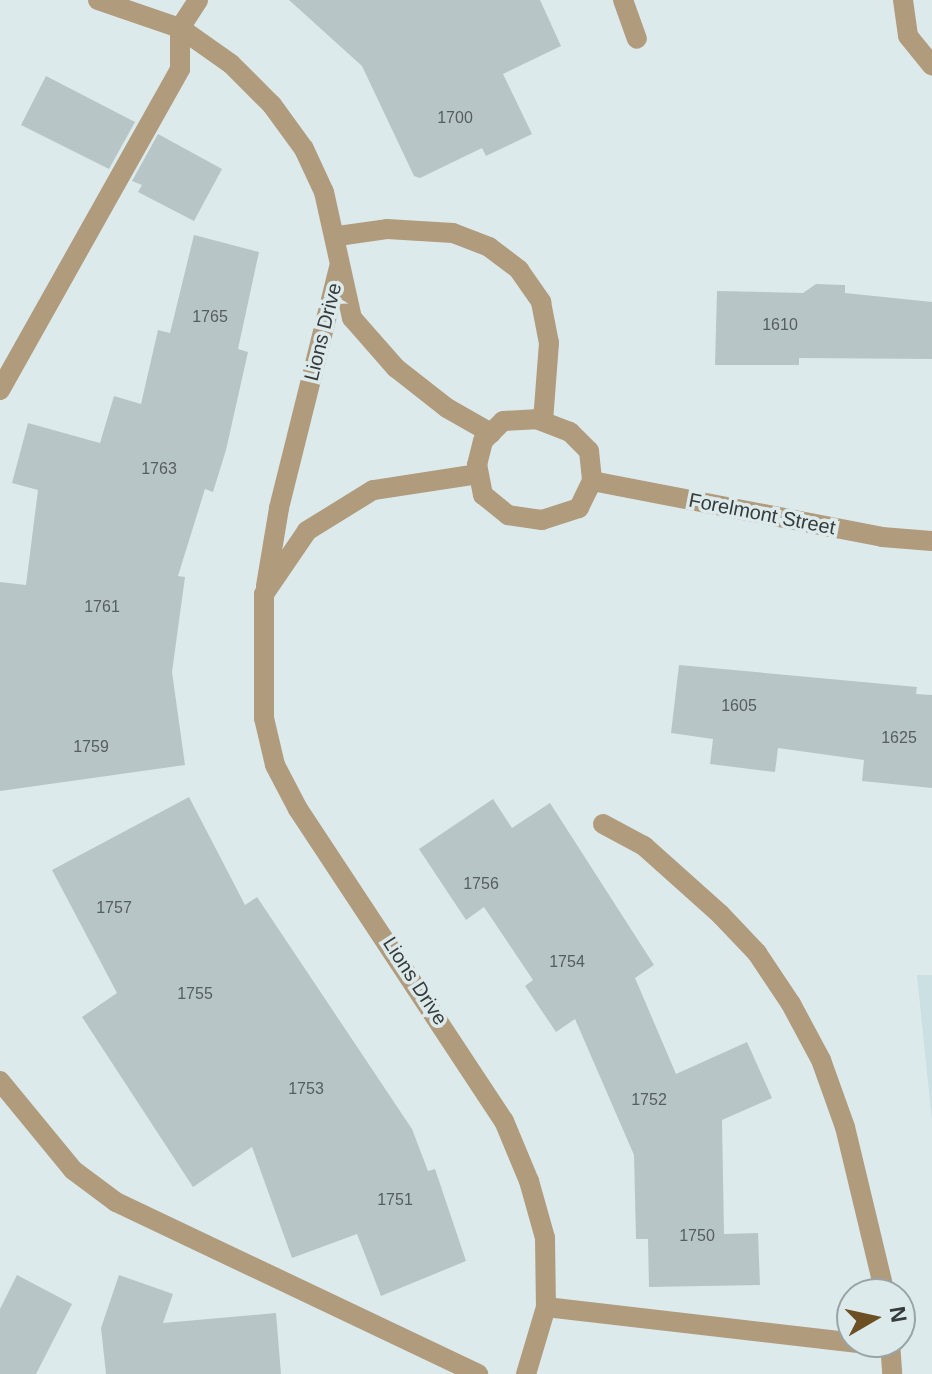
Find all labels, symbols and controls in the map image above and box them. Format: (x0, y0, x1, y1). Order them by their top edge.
house number: 1700 (437, 108, 473, 128)
street label: Lions Drive (299, 281, 347, 383)
house number: 1765 (192, 307, 228, 327)
house number: 1610 (762, 315, 798, 335)
house number: 1763 (141, 459, 177, 479)
street label: Forelmont Street (687, 488, 837, 540)
house number: 1761 (84, 597, 120, 617)
house number: 1605 (721, 696, 757, 716)
house number: 1625 (881, 728, 917, 748)
house number: 1759 (73, 737, 109, 757)
house number: 1756 (463, 874, 499, 894)
house number: 1757 (96, 898, 132, 918)
street label: Lions Drive (378, 933, 452, 1029)
house number: 1754 (549, 952, 585, 972)
house number: 1755 (177, 984, 213, 1004)
house number: 1753 (288, 1079, 324, 1099)
house number: 1752 (631, 1090, 667, 1110)
house number: 1751 (377, 1190, 413, 1210)
house number: 1750 (679, 1226, 715, 1246)
north arrow (836, 1278, 916, 1358)
text: N (885, 1305, 912, 1324)

